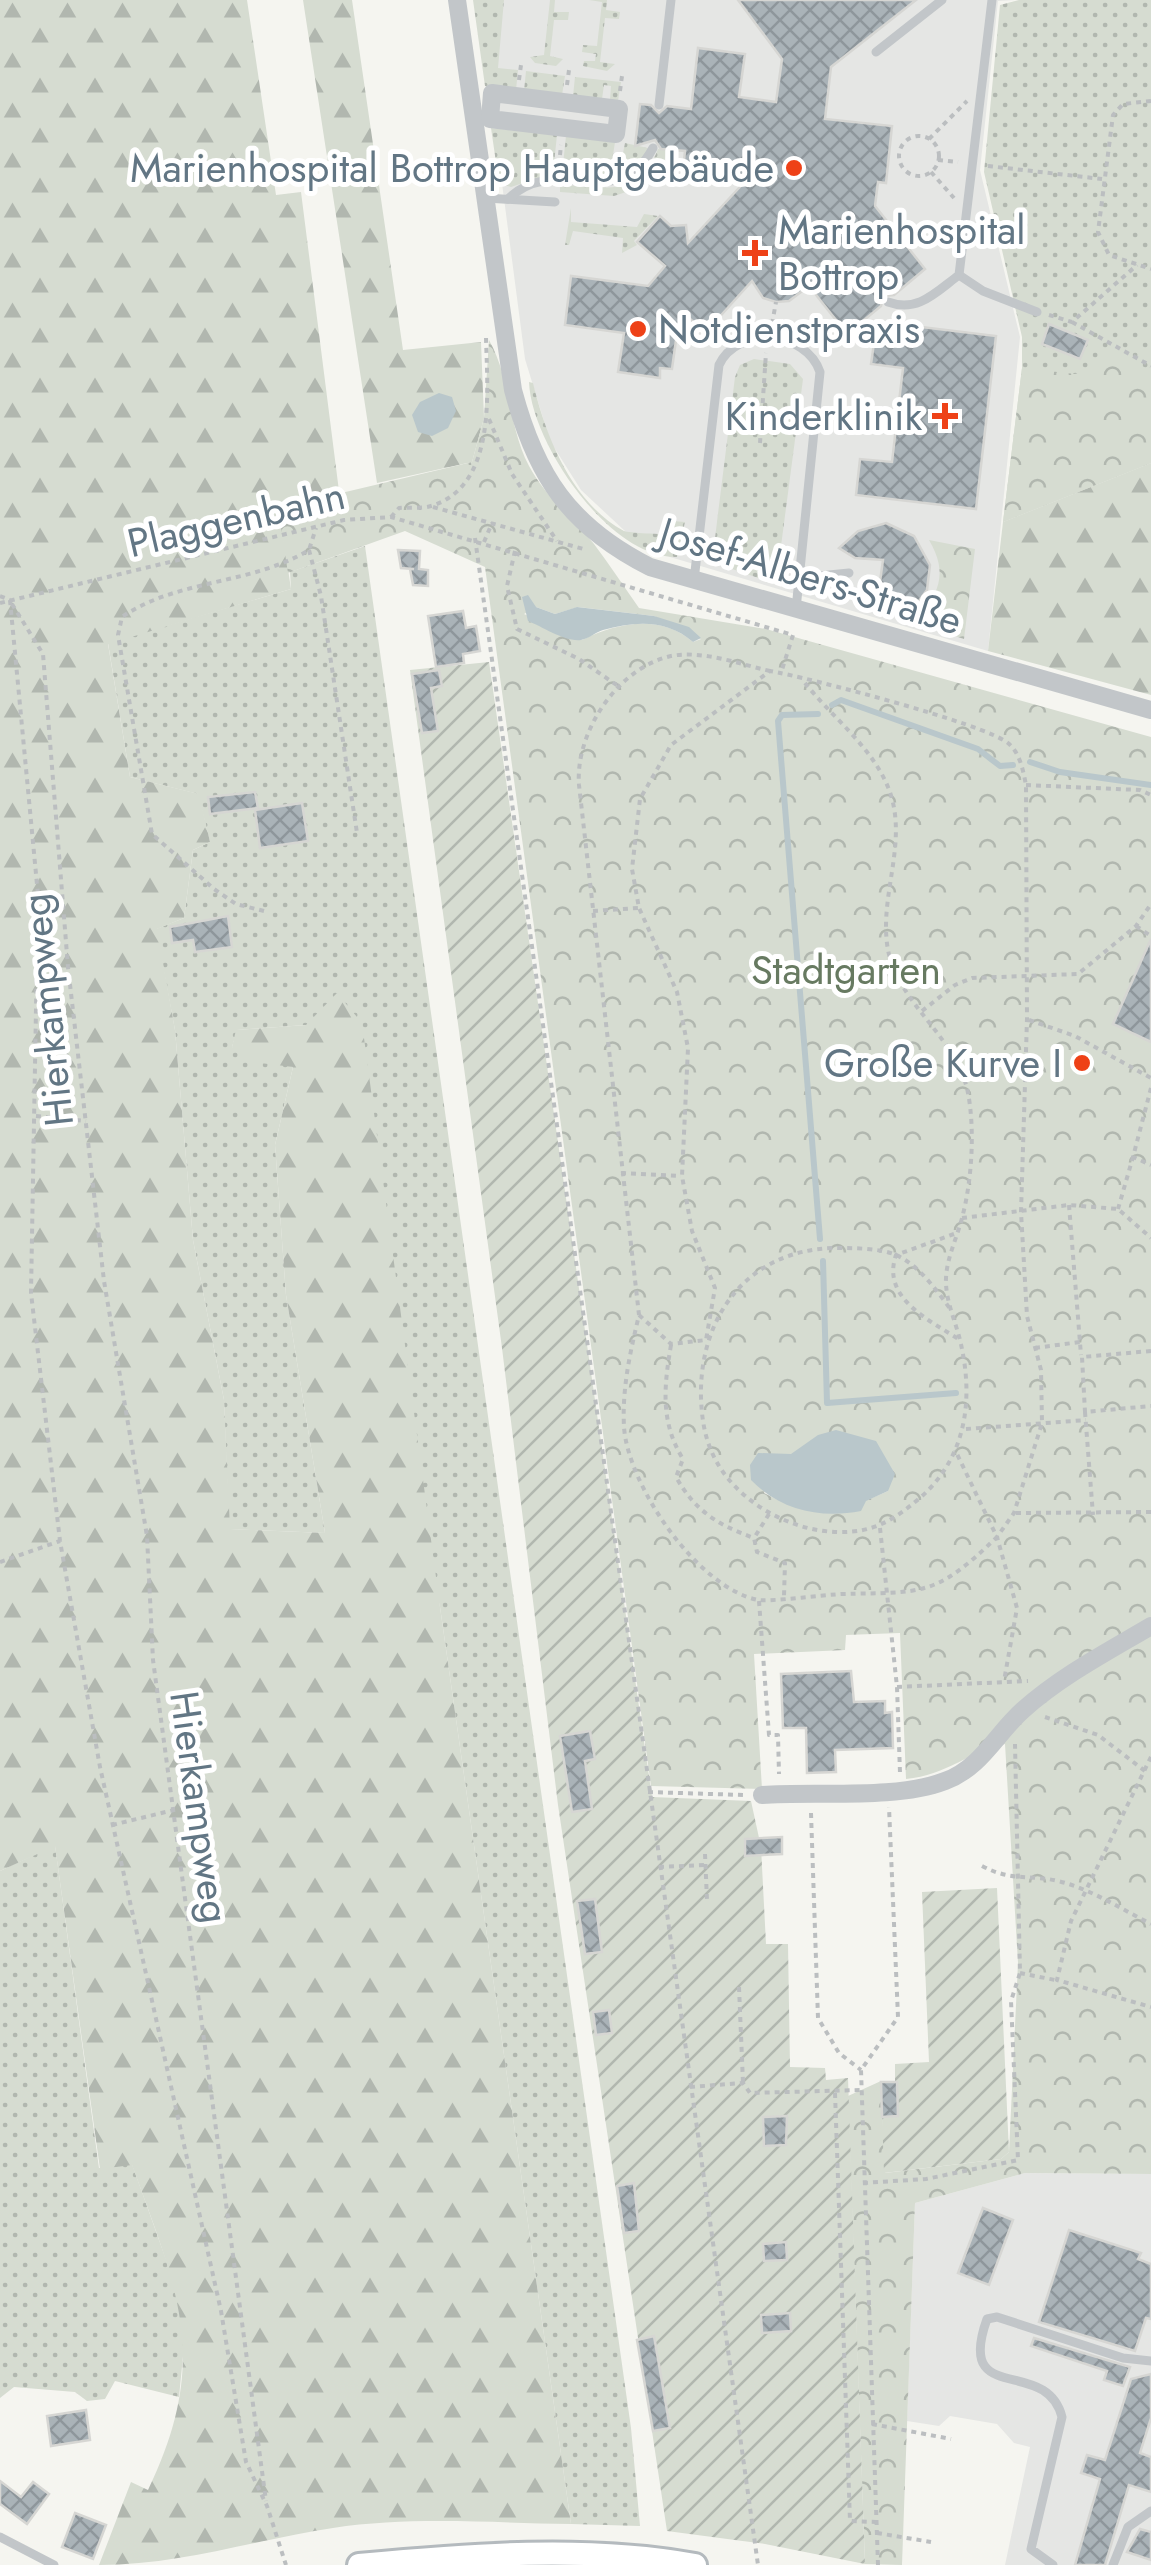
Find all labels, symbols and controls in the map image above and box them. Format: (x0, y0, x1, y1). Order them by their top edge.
place label: Marienhospital Bottrop Hauptgebäude (130, 139, 774, 197)
marker: Marienhospital Bottrop Hauptgebäude (783, 157, 805, 179)
place label: Marienhospital Bottrop (778, 201, 1026, 305)
marker: Marienhospital Bottrop (742, 240, 768, 266)
place label: Notdienstpraxis (658, 300, 920, 358)
marker: Notdienstpraxis (627, 318, 649, 340)
place label: Kinderklinik (725, 387, 922, 445)
marker: Kinderklinik (932, 403, 958, 429)
street label: Plaggenbahn (122, 466, 350, 572)
street label: Josef-Albers-Straße (648, 501, 969, 649)
street label: Hierkampweg (6, 891, 88, 1129)
park label: Stadtgarten (751, 941, 941, 999)
place label: Große Kurve I (824, 1034, 1062, 1092)
marker: Große Kurve I (1071, 1052, 1093, 1074)
street label: Hierkampweg (155, 1687, 245, 1927)

